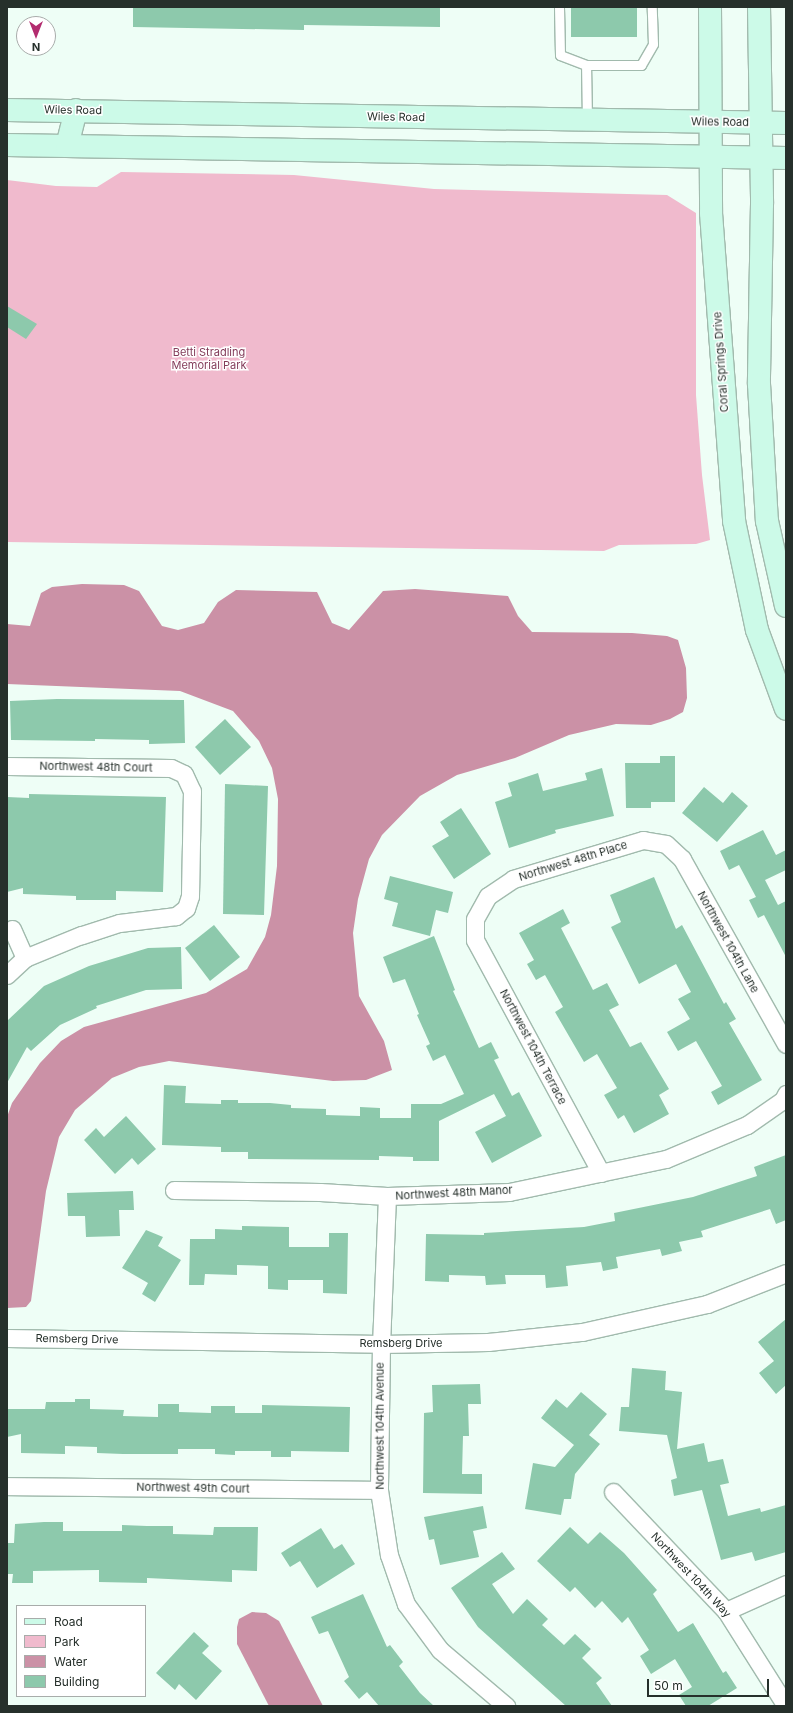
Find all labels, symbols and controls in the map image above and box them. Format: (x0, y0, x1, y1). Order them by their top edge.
north arrow (16, 16, 56, 56)
text: N (32, 40, 40, 54)
street label: Wiles Road (44, 103, 102, 117)
street label: Wiles Road (367, 110, 425, 124)
street label: Wiles Road (691, 115, 749, 129)
street label: Coral Springs Drive (711, 311, 731, 413)
park label: Betti Stradling Memorial Park (171, 346, 247, 372)
street label: Northwest 48th Court (39, 759, 153, 775)
street label: Northwest 48th Place (517, 838, 629, 884)
street label: Northwest 104th Lane (695, 889, 761, 995)
street label: Northwest 104th Terrace (497, 987, 569, 1107)
street label: Northwest 48th Manor (395, 1183, 513, 1203)
street label: Remsberg Drive (35, 1332, 119, 1346)
street label: Remsberg Drive (359, 1336, 443, 1350)
street label: Northwest 104th Avenue (373, 1362, 387, 1490)
street label: Northwest 49th Court (136, 1480, 250, 1496)
street label: Northwest 104th Way (648, 1530, 734, 1620)
legend (16, 1605, 146, 1697)
text: Road (54, 1614, 83, 1629)
text: Park (54, 1634, 80, 1649)
text: Water (54, 1654, 87, 1669)
scale bar (649, 1671, 771, 1697)
text: Building (54, 1674, 99, 1689)
text: 50 m (654, 1678, 683, 1693)

